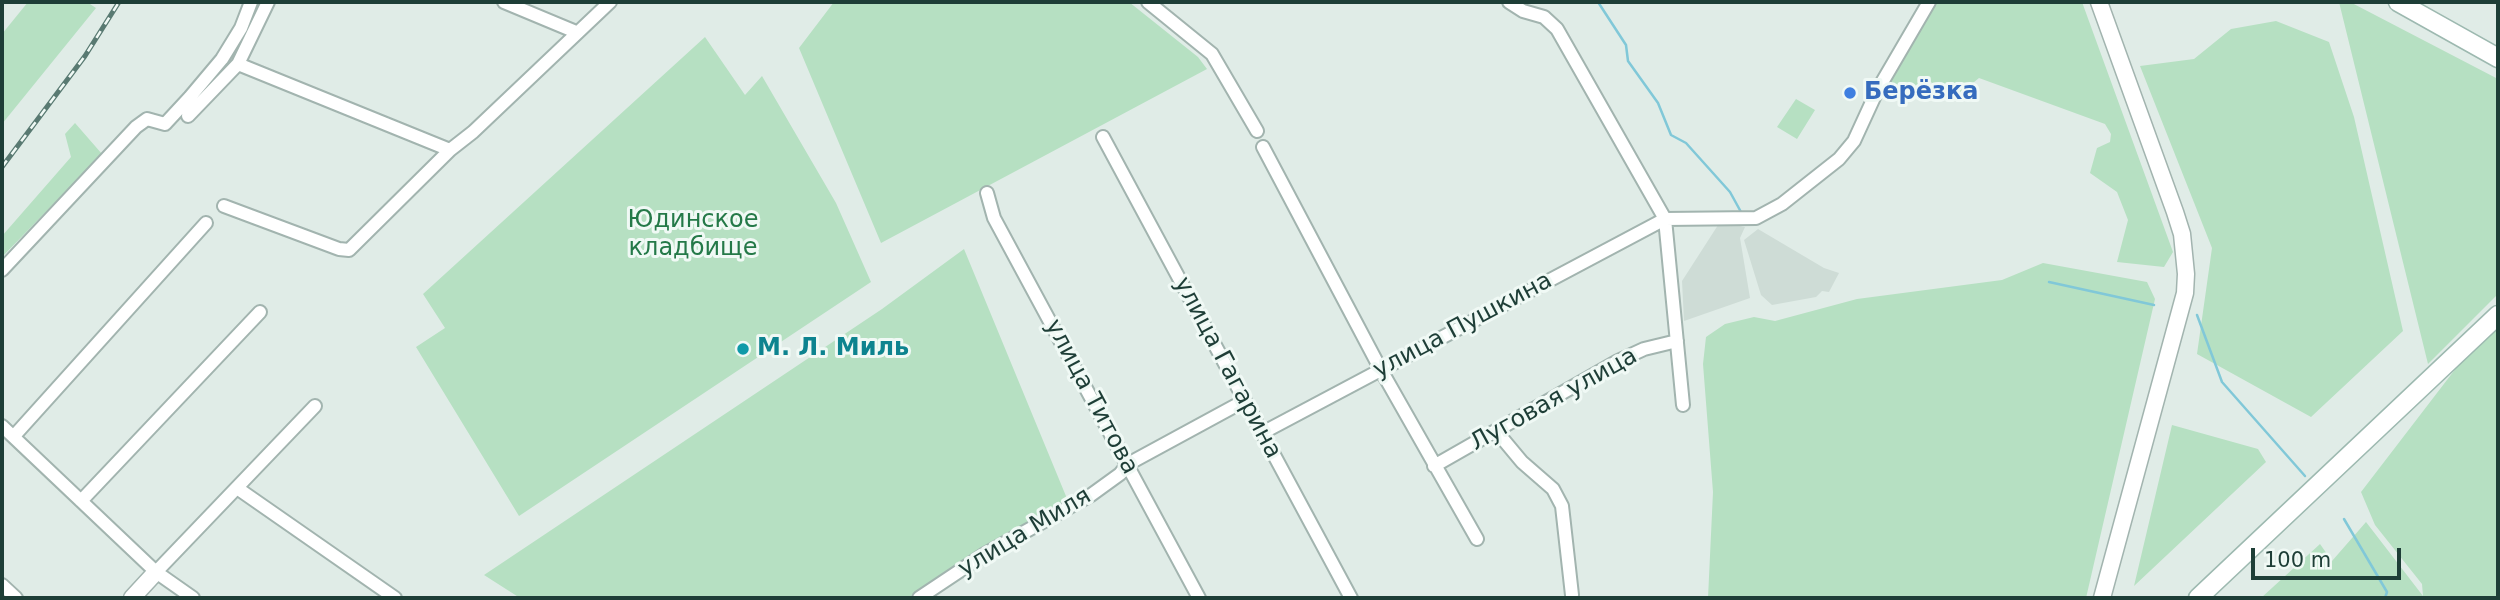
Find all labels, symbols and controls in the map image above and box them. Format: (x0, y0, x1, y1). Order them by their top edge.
place label: Берёзка (1864, 79, 1978, 107)
marker: Берёзка (1842, 85, 1858, 101)
park label: Юдинское кладбище (628, 207, 758, 263)
street label: улица Пушкина (1369, 267, 1557, 385)
street label: улица Гагарина (1167, 272, 1287, 464)
street label: улица Титова (1038, 314, 1144, 480)
place label: М. Л. Миль (757, 335, 909, 363)
marker: М. Л. Миль (735, 341, 751, 357)
street label: Луговая улица (1465, 342, 1643, 458)
street label: улица Миля (953, 482, 1097, 584)
scale bar (2255, 534, 2406, 578)
text: 100 m (2264, 548, 2331, 572)

